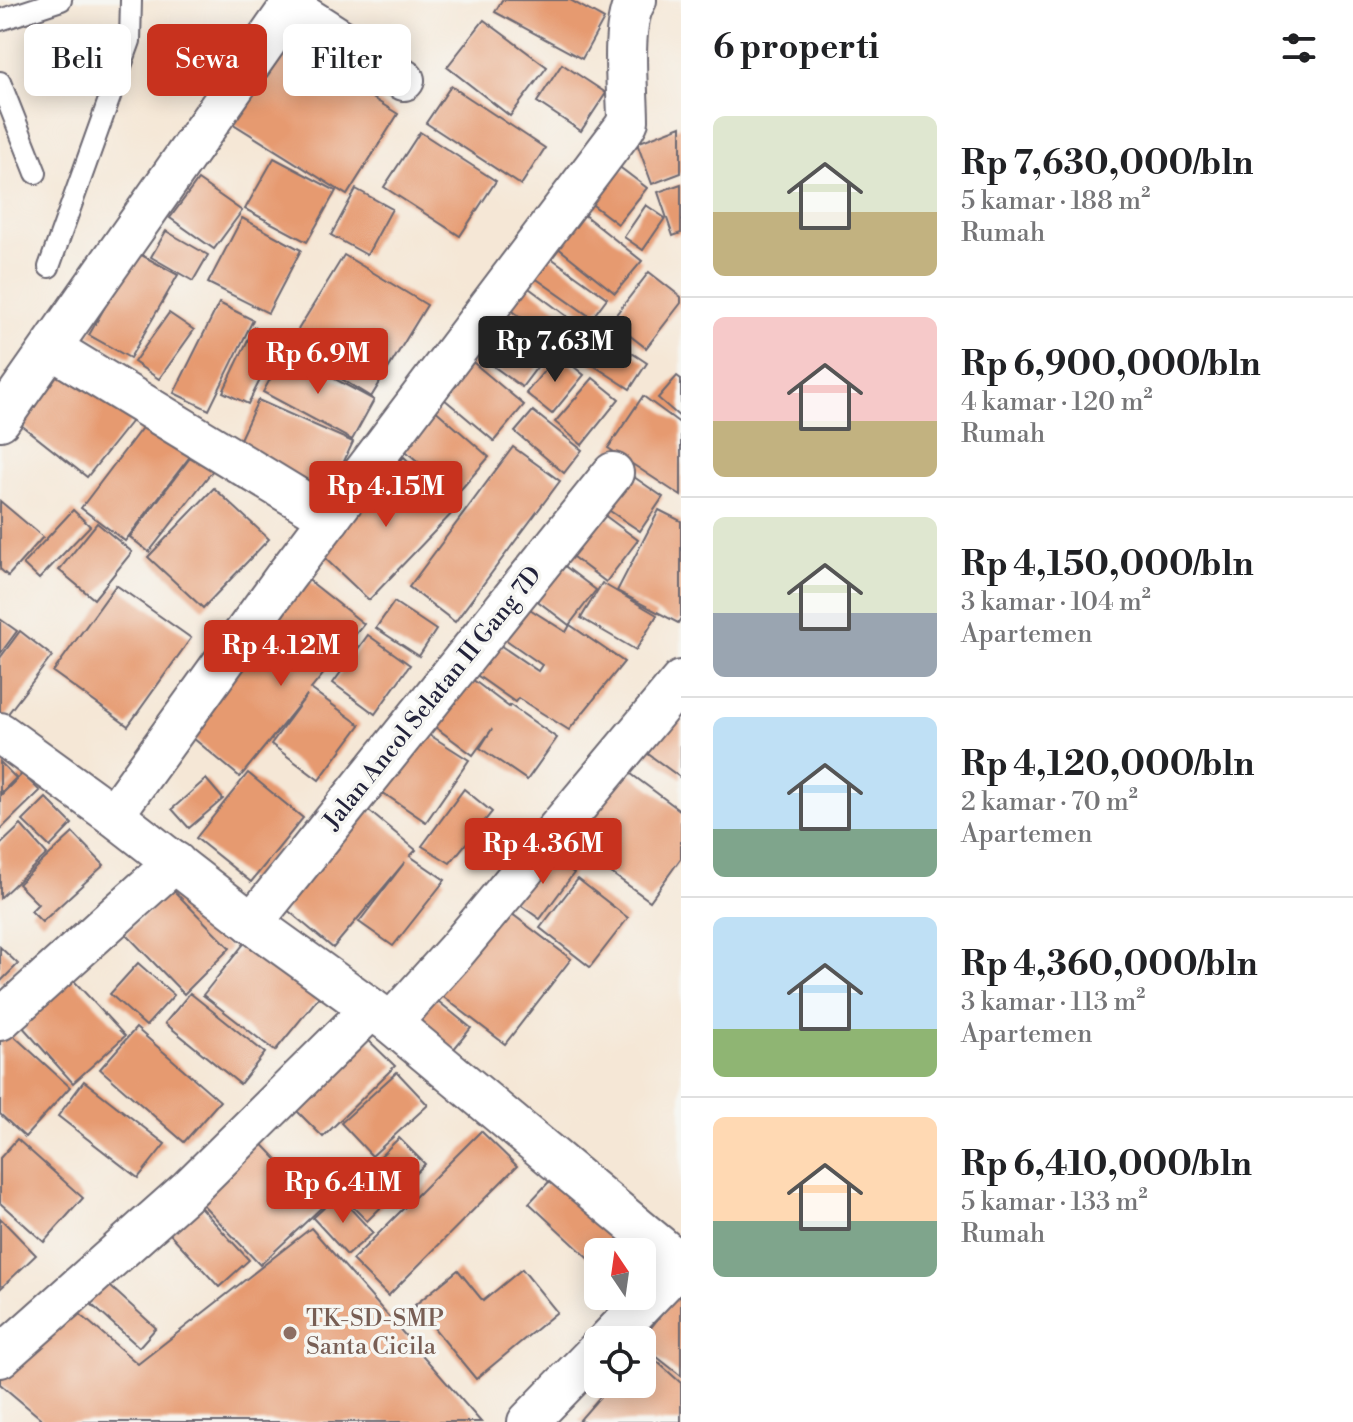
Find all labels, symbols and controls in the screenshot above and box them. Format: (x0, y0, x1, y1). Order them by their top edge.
chip: Beli (24, 24, 131, 96)
chip: Sewa (147, 24, 267, 96)
chip: Filter (283, 24, 411, 96)
icon: filters (1277, 26, 1321, 70)
text: 6 properti (713, 27, 879, 69)
text: Rp 7,630,000/bln (961, 143, 1253, 185)
icon: home (777, 148, 873, 244)
text: 5 kamar · 188 m² (961, 185, 1150, 217)
text: Rumah (961, 217, 1045, 249)
pin: Rp 7.63M (472, 316, 638, 384)
text: Rp 7.63M (496, 326, 614, 358)
pin: Rp 6.9M (244, 328, 392, 396)
text: Rp 6.9M (266, 338, 370, 370)
text: Rp 6,900,000/bln (961, 344, 1261, 386)
icon: home (777, 349, 873, 445)
text: 4 kamar · 120 m² (961, 386, 1153, 418)
text: Rumah (961, 418, 1045, 450)
pin: Rp 4.15M (303, 461, 469, 529)
text: Rp 4.15M (327, 471, 445, 503)
text: Rp 4,150,000/bln (961, 544, 1254, 586)
icon: home (777, 549, 873, 645)
street label: Jalan Ancol Selatan II Gang 7D (317, 560, 549, 836)
text: 3 kamar · 104 m² (961, 586, 1151, 618)
text: Apartemen (961, 618, 1093, 650)
pin: Rp 4.12M (198, 620, 364, 688)
text: Rp 4.12M (222, 630, 340, 662)
text: Rp 4,120,000/bln (961, 744, 1254, 786)
icon: home (777, 749, 873, 845)
text: 2 kamar · 70 m² (961, 786, 1138, 818)
pin: Rp 4.36M (460, 818, 626, 886)
text: Apartemen (961, 818, 1093, 850)
text: Rp 4.36M (483, 828, 603, 860)
text: Rp 4,360,000/bln (961, 944, 1258, 986)
icon: home (777, 949, 873, 1045)
text: 3 kamar · 113 m² (961, 986, 1145, 1018)
text: Apartemen (961, 1018, 1093, 1050)
text: Rp 6,410,000/bln (961, 1144, 1252, 1186)
icon: home (777, 1149, 873, 1245)
pin: Rp 6.41M (260, 1157, 426, 1225)
text: Rp 6.41M (284, 1167, 402, 1199)
text: 5 kamar · 133 m² (961, 1186, 1148, 1218)
text: Rumah (961, 1218, 1045, 1250)
north arrow (584, 1238, 656, 1310)
map controls (584, 1238, 656, 1398)
place label: TK-SD-SMP Santa Cicila (306, 1304, 444, 1362)
marker: TK-SD-SMP Santa Cicila (281, 1324, 299, 1342)
button: locate (584, 1326, 656, 1398)

